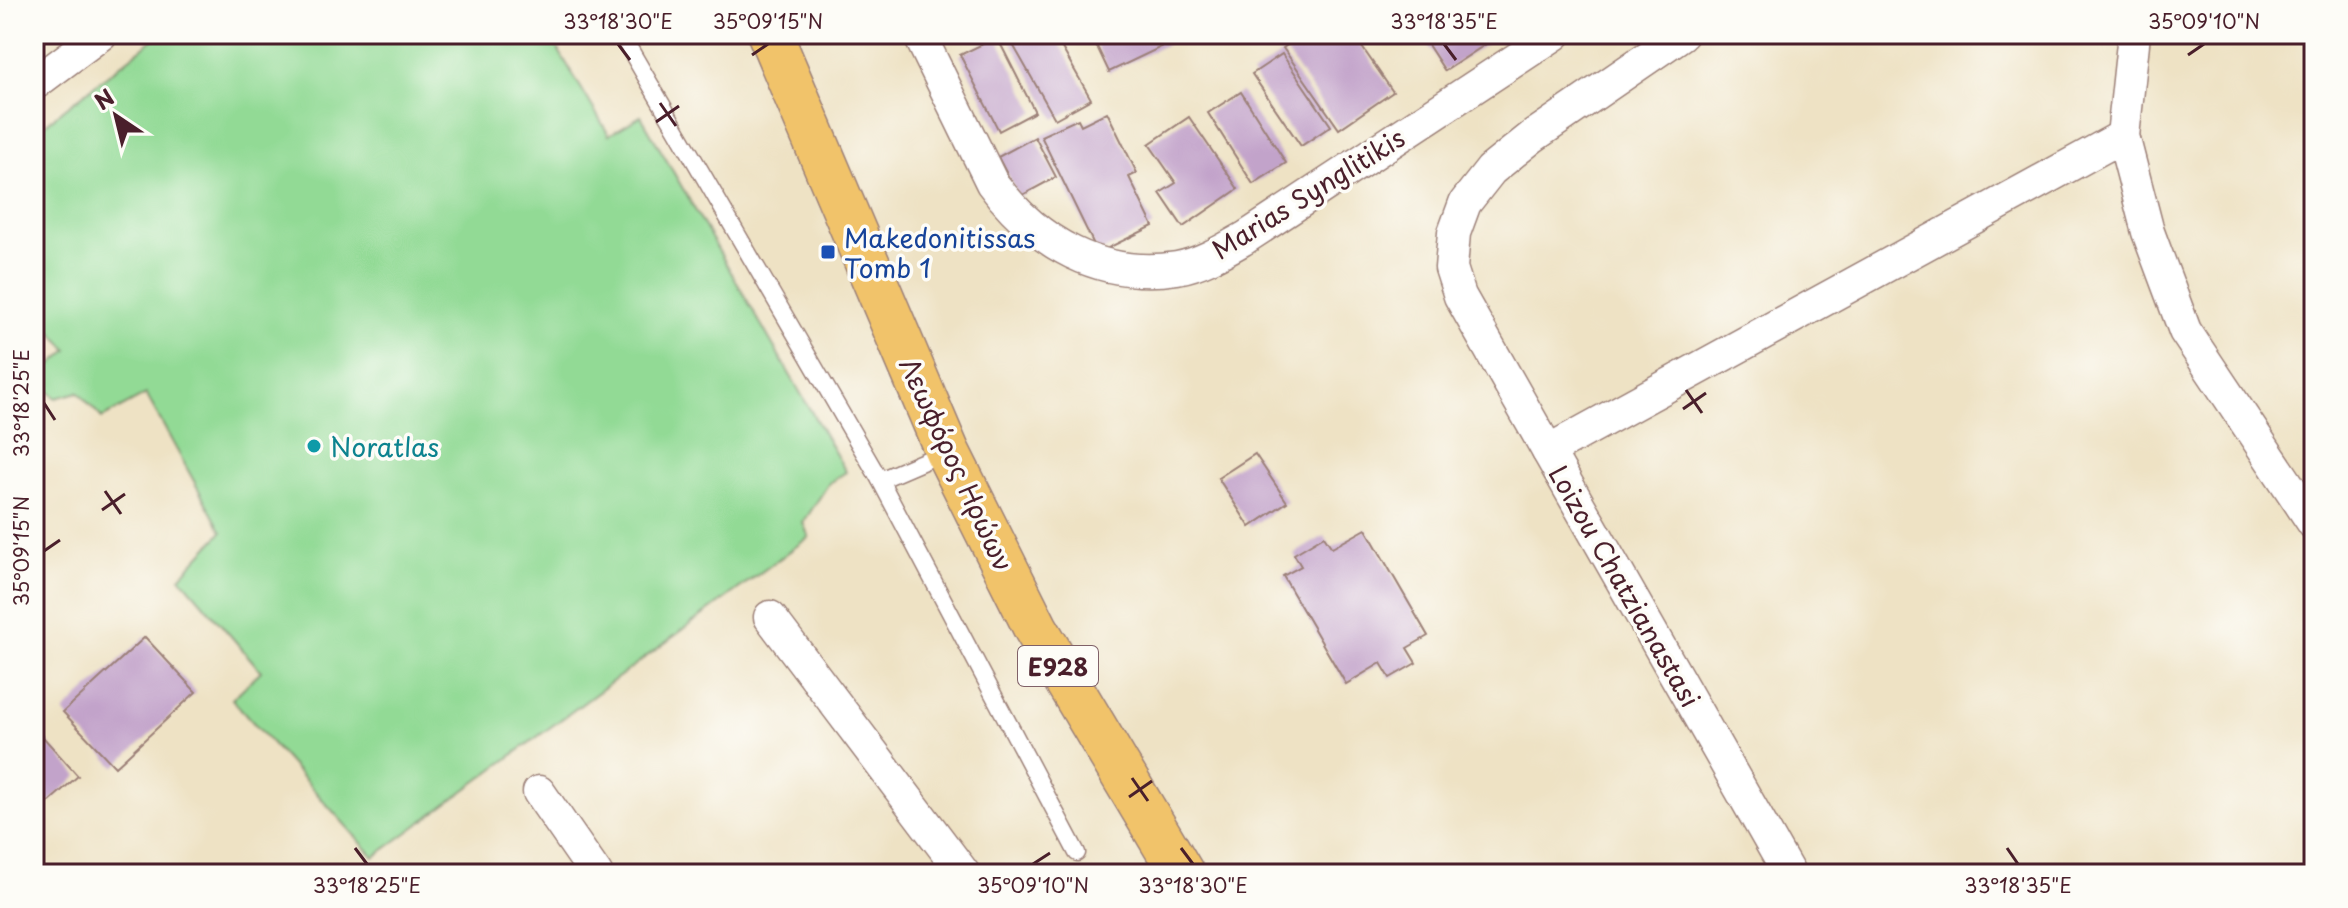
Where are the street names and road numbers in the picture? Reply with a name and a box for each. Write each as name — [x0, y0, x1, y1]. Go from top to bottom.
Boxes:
street label: Marias Synglitikis — [1204, 118, 1412, 268]
street label: Λεωφόρος Ηρώων — [890, 351, 1024, 577]
street label: Loizou Chatzianastasi — [1540, 458, 1710, 714]
road number: E928 — [1018, 646, 1098, 686]

